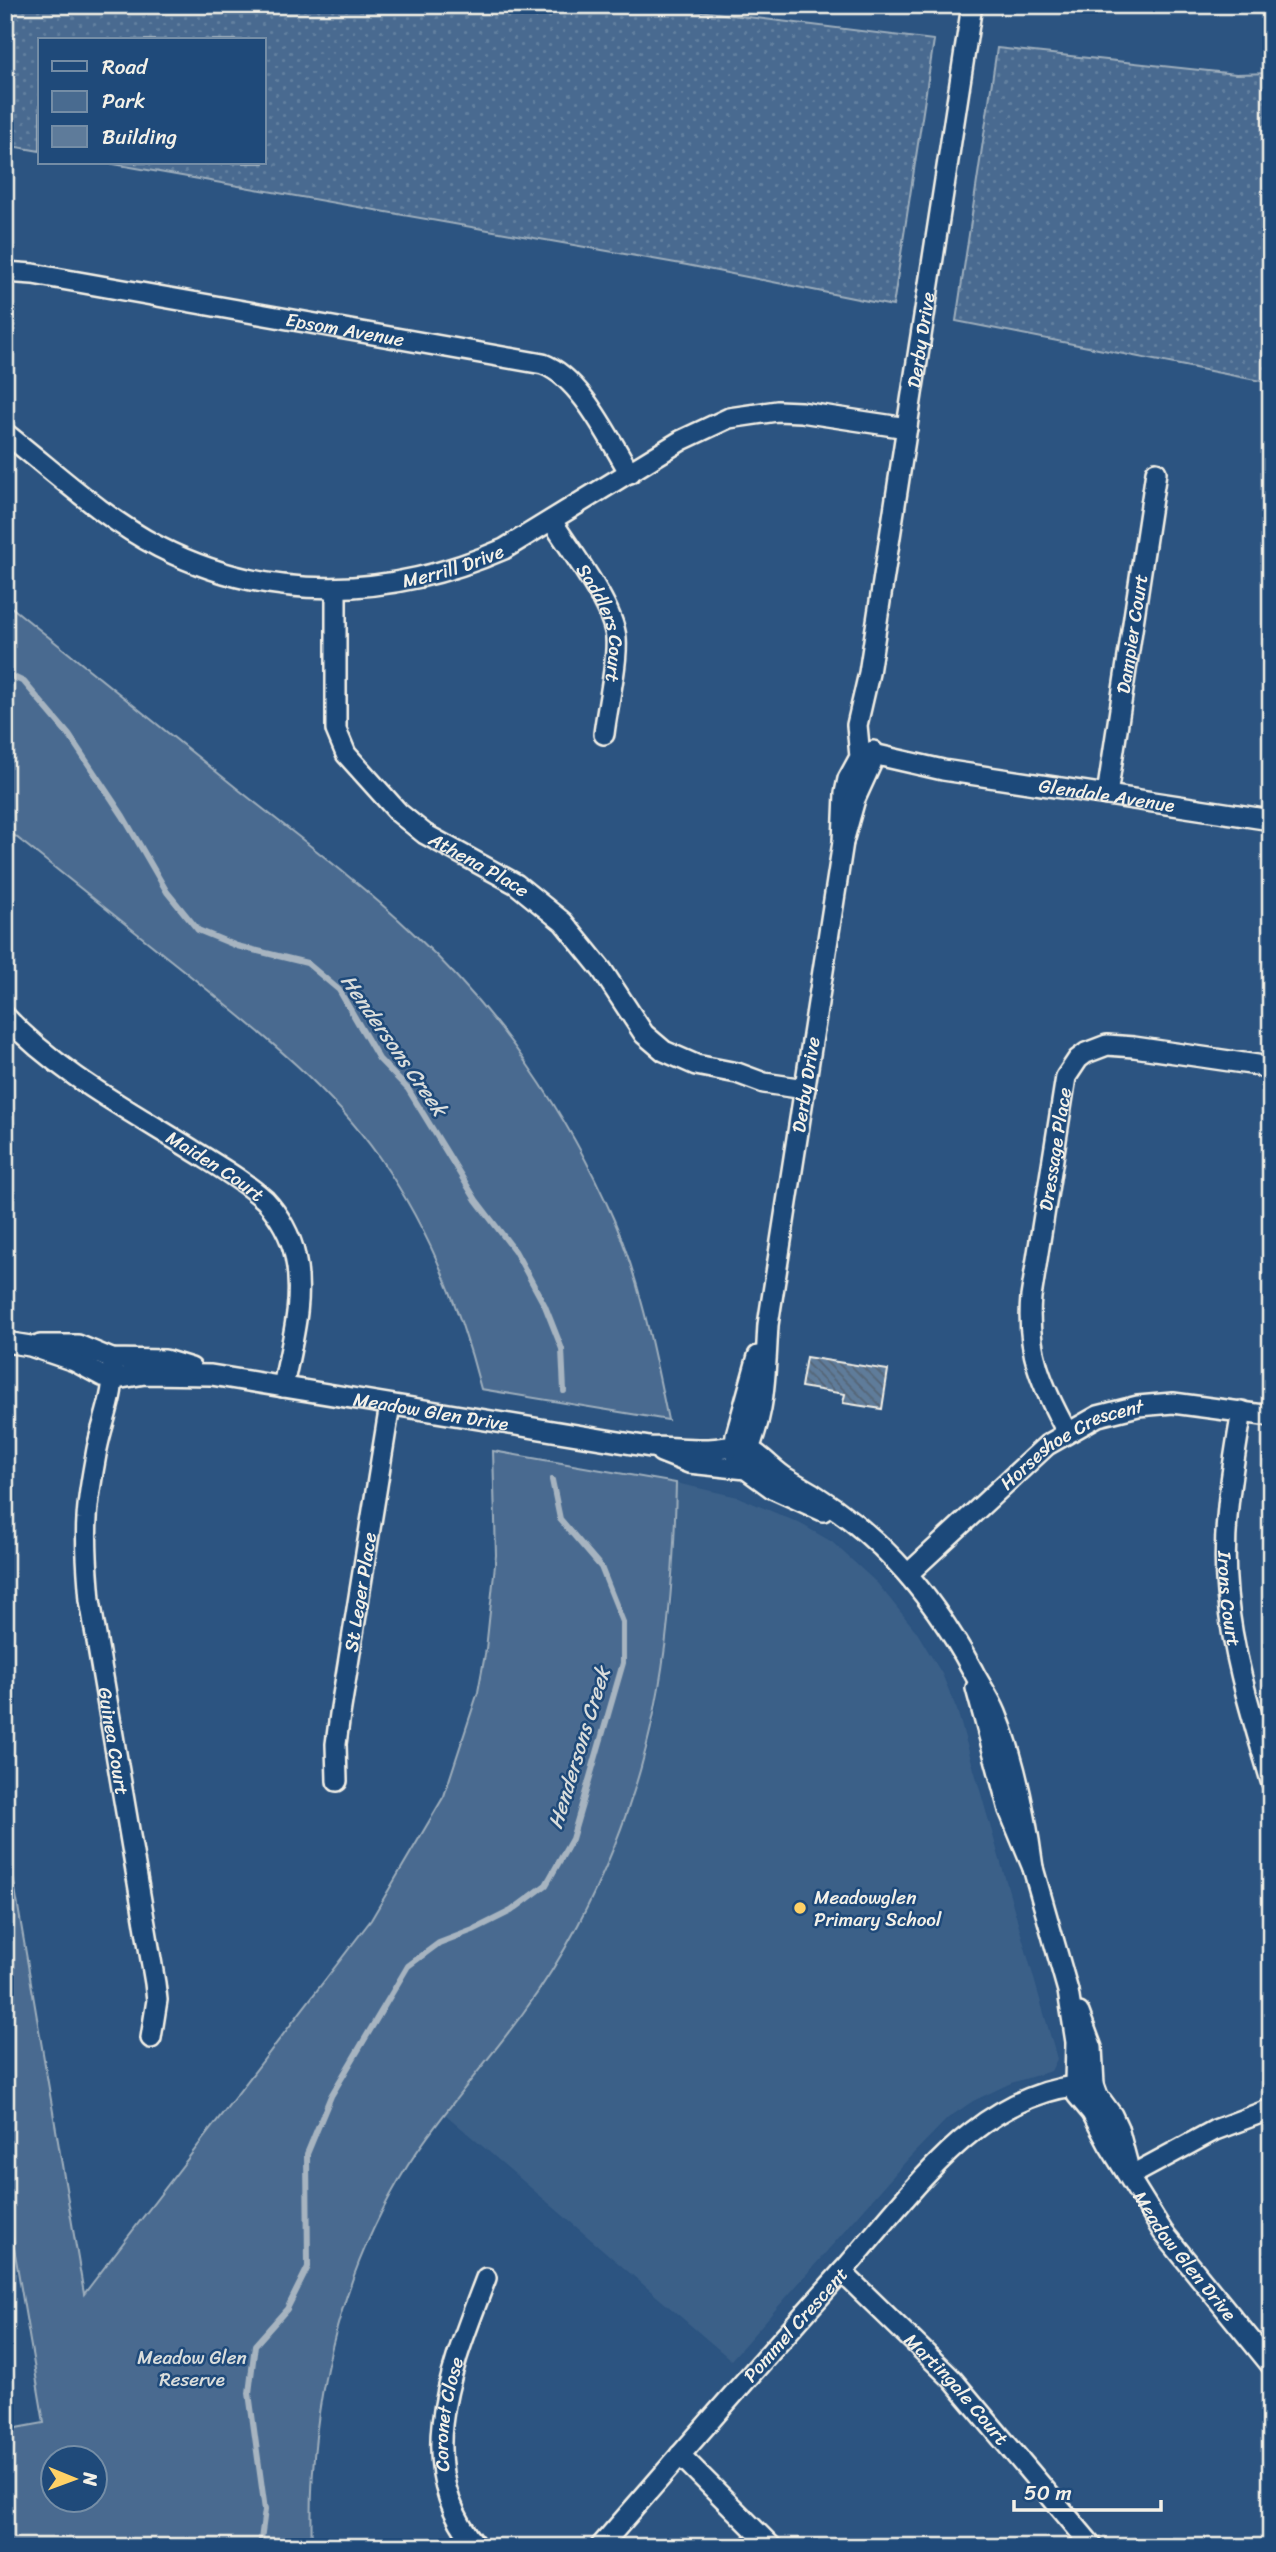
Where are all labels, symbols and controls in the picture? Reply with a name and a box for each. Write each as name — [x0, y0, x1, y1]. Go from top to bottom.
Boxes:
legend — [38, 38, 266, 164]
text: Road — [102, 48, 149, 86]
text: Park — [102, 82, 145, 120]
text: Building — [102, 118, 178, 156]
street label: Derby Drive — [897, 289, 944, 390]
street label: Epsom Avenue — [283, 302, 407, 356]
street label: Merrill Drive — [399, 534, 509, 597]
street label: Saddlers Court — [568, 556, 633, 685]
street label: Dampier Court — [1106, 572, 1157, 696]
street label: Glendale Avenue — [1037, 768, 1177, 822]
street label: Athena Place — [422, 822, 537, 906]
water label: Hendersons Creek — [330, 966, 459, 1127]
street label: Derby Drive — [782, 1034, 829, 1135]
street label: Dressage Place — [1028, 1085, 1081, 1213]
street label: Maiden Court — [160, 1121, 273, 1210]
street label: Meadow Glen Drive — [351, 1382, 511, 1440]
street label: Horseshoe Crescent — [992, 1389, 1146, 1498]
street label: St Leger Place — [334, 1529, 386, 1654]
street label: Irons Court — [1209, 1550, 1251, 1649]
water label: Hendersons Creek — [536, 1660, 622, 1834]
street label: Guinea Court — [89, 1685, 139, 1798]
place label: Meadowglen Primary School — [814, 1881, 942, 1936]
marker: Meadowglen Primary School — [792, 1900, 808, 1916]
street label: Meadow Glen Drive — [1125, 2184, 1246, 2328]
street label: Pommel Crescent — [734, 2259, 856, 2390]
street label: Martingale Court — [896, 2324, 1018, 2453]
park label: Meadow Glen Reserve — [137, 2341, 247, 2396]
street label: Coronet Close — [424, 2352, 473, 2474]
north arrow — [38, 2444, 108, 2514]
scale bar — [1014, 2468, 1160, 2512]
text: N — [74, 2471, 107, 2487]
text: 50 m — [1024, 2474, 1072, 2512]

